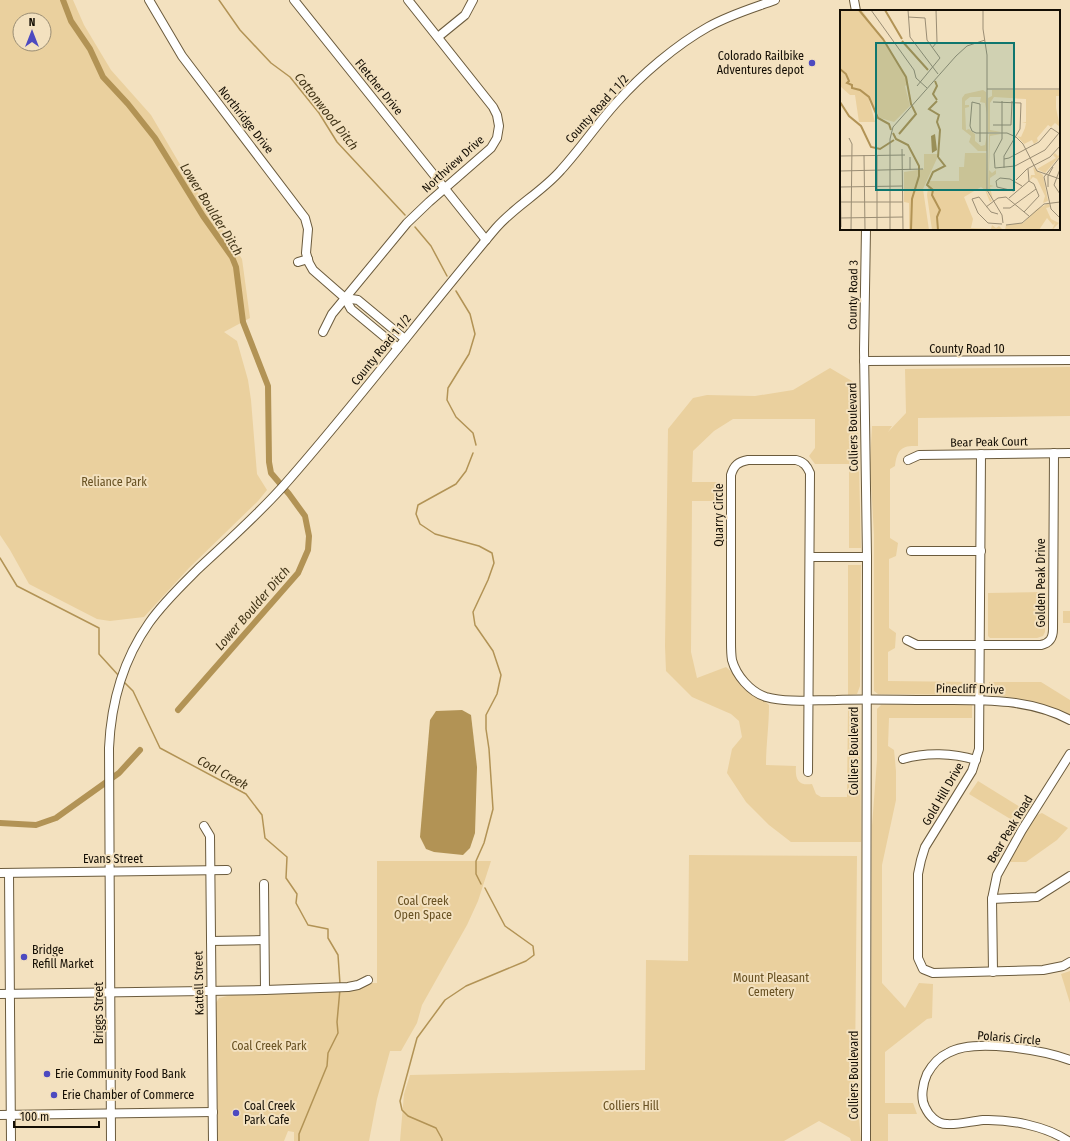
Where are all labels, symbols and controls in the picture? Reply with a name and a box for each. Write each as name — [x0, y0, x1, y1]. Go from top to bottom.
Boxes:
inset map — [840, 10, 1060, 230]
north arrow — [12, 12, 52, 52]
text: N — [29, 16, 35, 29]
place label: Colorado Railbike Adventures depot — [717, 49, 804, 77]
street label: Fletcher Drive — [352, 56, 406, 118]
marker: Colorado Railbike Adventures depot — [807, 58, 817, 68]
water label: Cottonwood Ditch — [292, 70, 361, 153]
street label: County Road 1 1/2 — [563, 72, 631, 146]
street label: Northridge Drive — [215, 84, 277, 156]
street label: Northview Drive — [419, 133, 487, 195]
water label: Lower Boulder Ditch — [177, 160, 246, 258]
street label: County Road 3 — [845, 260, 861, 330]
street label: County Road 1 1/2 — [348, 312, 414, 388]
street label: County Road 10 — [929, 342, 1005, 356]
street label: Colliers Boulevard — [845, 382, 861, 472]
street label: Bear Peak Court — [950, 434, 1028, 450]
park label: Reliance Park — [81, 475, 147, 489]
street label: Quarry Circle — [712, 483, 726, 547]
street label: Golden Peak Drive — [1034, 538, 1048, 628]
water label: Lower Boulder Ditch — [212, 563, 293, 653]
street label: Pinecliff Drive — [936, 681, 1004, 697]
street label: Colliers Boulevard — [847, 707, 861, 795]
water label: Coal Creek — [195, 752, 251, 793]
street label: Gold Hill Drive — [919, 760, 967, 828]
street label: Bear Peak Road — [984, 793, 1036, 865]
street label: Evans Street — [83, 852, 143, 866]
park label: Coal Creek Open Space — [394, 894, 452, 922]
place label: Bridge Refill Market — [32, 943, 94, 971]
street label: Kattell Street — [191, 951, 207, 1015]
marker: Bridge Refill Market — [19, 952, 29, 962]
park label: Mount Pleasant Cemetery — [733, 971, 809, 999]
street label: Briggs Street — [92, 982, 106, 1044]
street label: Polaris Circle — [977, 1028, 1041, 1048]
street label: Colliers Boulevard — [847, 1031, 861, 1119]
park label: Coal Creek Park — [231, 1039, 307, 1053]
place label: Erie Community Food Bank — [55, 1067, 186, 1081]
marker: Erie Community Food Bank — [42, 1069, 52, 1079]
place label: Erie Chamber of Commerce — [62, 1088, 194, 1102]
marker: Erie Chamber of Commerce — [49, 1090, 59, 1100]
place label: Coal Creek Park Cafe — [244, 1099, 295, 1127]
park label: Colliers Hill — [603, 1099, 659, 1113]
scale bar — [14, 1103, 99, 1129]
marker: Coal Creek Park Cafe — [231, 1108, 241, 1118]
text: 100 m — [20, 1110, 49, 1124]

